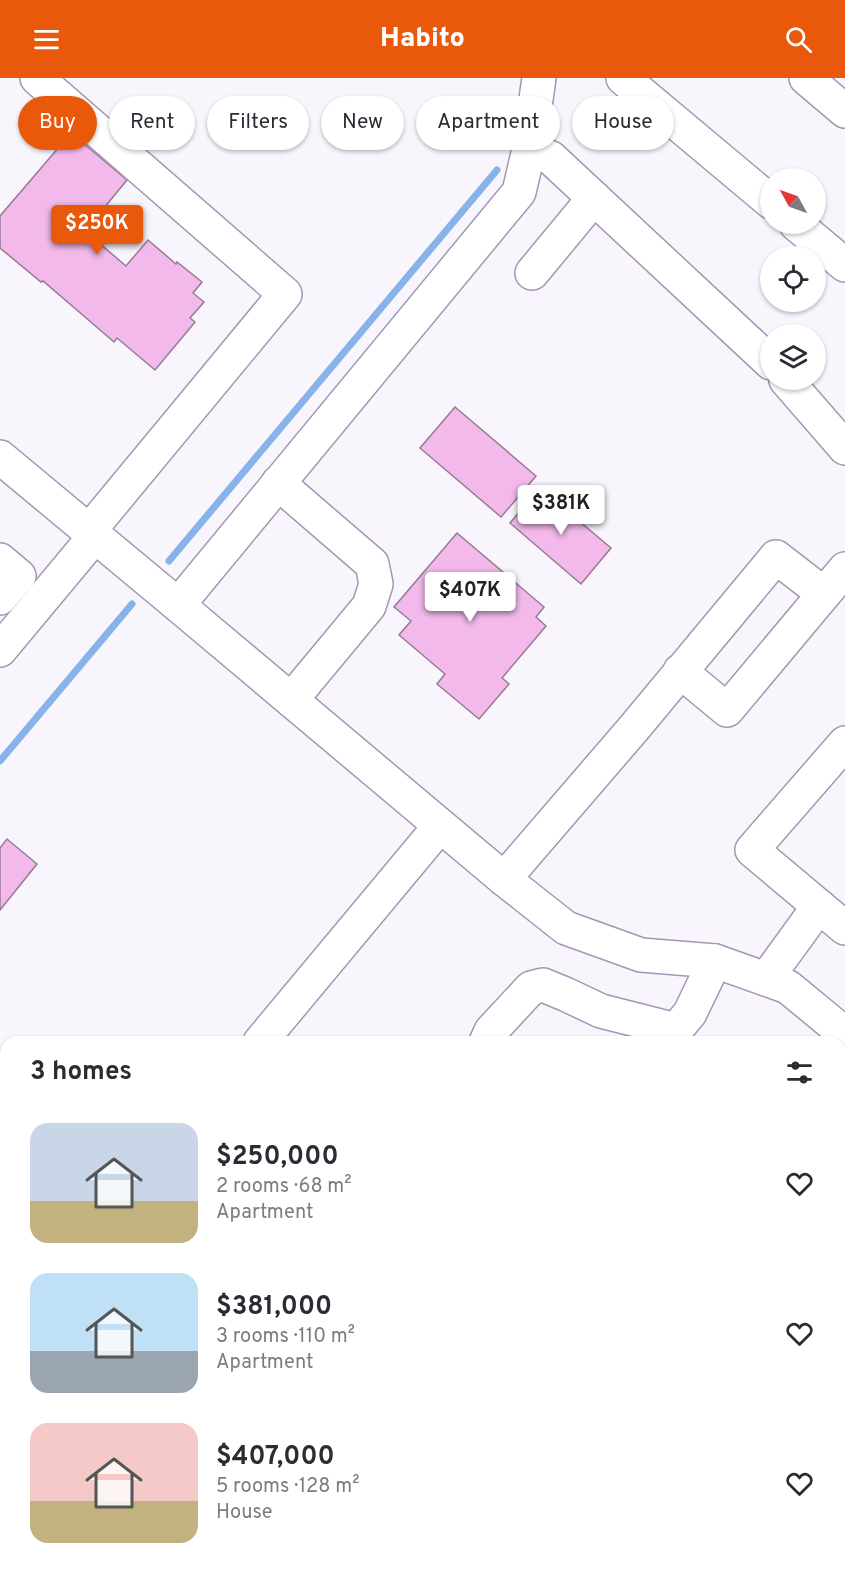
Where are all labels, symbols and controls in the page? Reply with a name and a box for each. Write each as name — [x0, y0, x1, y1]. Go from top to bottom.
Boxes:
text: Habito — [380, 22, 465, 56]
icon: menu — [30, 23, 63, 56]
icon: search — [782, 23, 815, 56]
chip: Buy — [18, 96, 97, 150]
chip: Rent — [109, 96, 195, 150]
chip: Filters — [207, 96, 309, 150]
chip: New — [321, 96, 404, 150]
chip: Apartment — [416, 96, 560, 150]
chip: House — [572, 96, 674, 150]
north arrow — [760, 168, 826, 234]
map controls — [760, 168, 826, 390]
pin: $250K — [55, 205, 139, 256]
text: $250K — [65, 211, 129, 237]
button: locate — [760, 246, 826, 312]
button: layers — [760, 324, 826, 390]
pin: $381K — [519, 485, 603, 536]
text: $381K — [532, 491, 590, 517]
pin: $407K — [428, 572, 512, 623]
text: $407K — [439, 578, 501, 604]
text: 3 homes — [30, 1056, 132, 1089]
icon: filters — [783, 1056, 816, 1089]
text: $250,000 — [216, 1141, 338, 1174]
icon: home — [78, 1147, 150, 1219]
icon: heart — [783, 1167, 816, 1200]
text: 2 rooms · 68 m² — [216, 1174, 352, 1200]
text: Apartment — [216, 1200, 314, 1226]
text: $381,000 — [216, 1291, 332, 1324]
icon: home — [78, 1297, 150, 1369]
icon: heart — [783, 1317, 816, 1350]
text: 3 rooms · 110 m² — [216, 1324, 355, 1350]
text: Apartment — [216, 1350, 314, 1376]
text: $407,000 — [216, 1441, 335, 1474]
icon: home — [78, 1447, 150, 1519]
icon: heart — [783, 1467, 816, 1500]
text: 5 rooms · 128 m² — [216, 1474, 359, 1500]
text: House — [216, 1500, 272, 1526]

